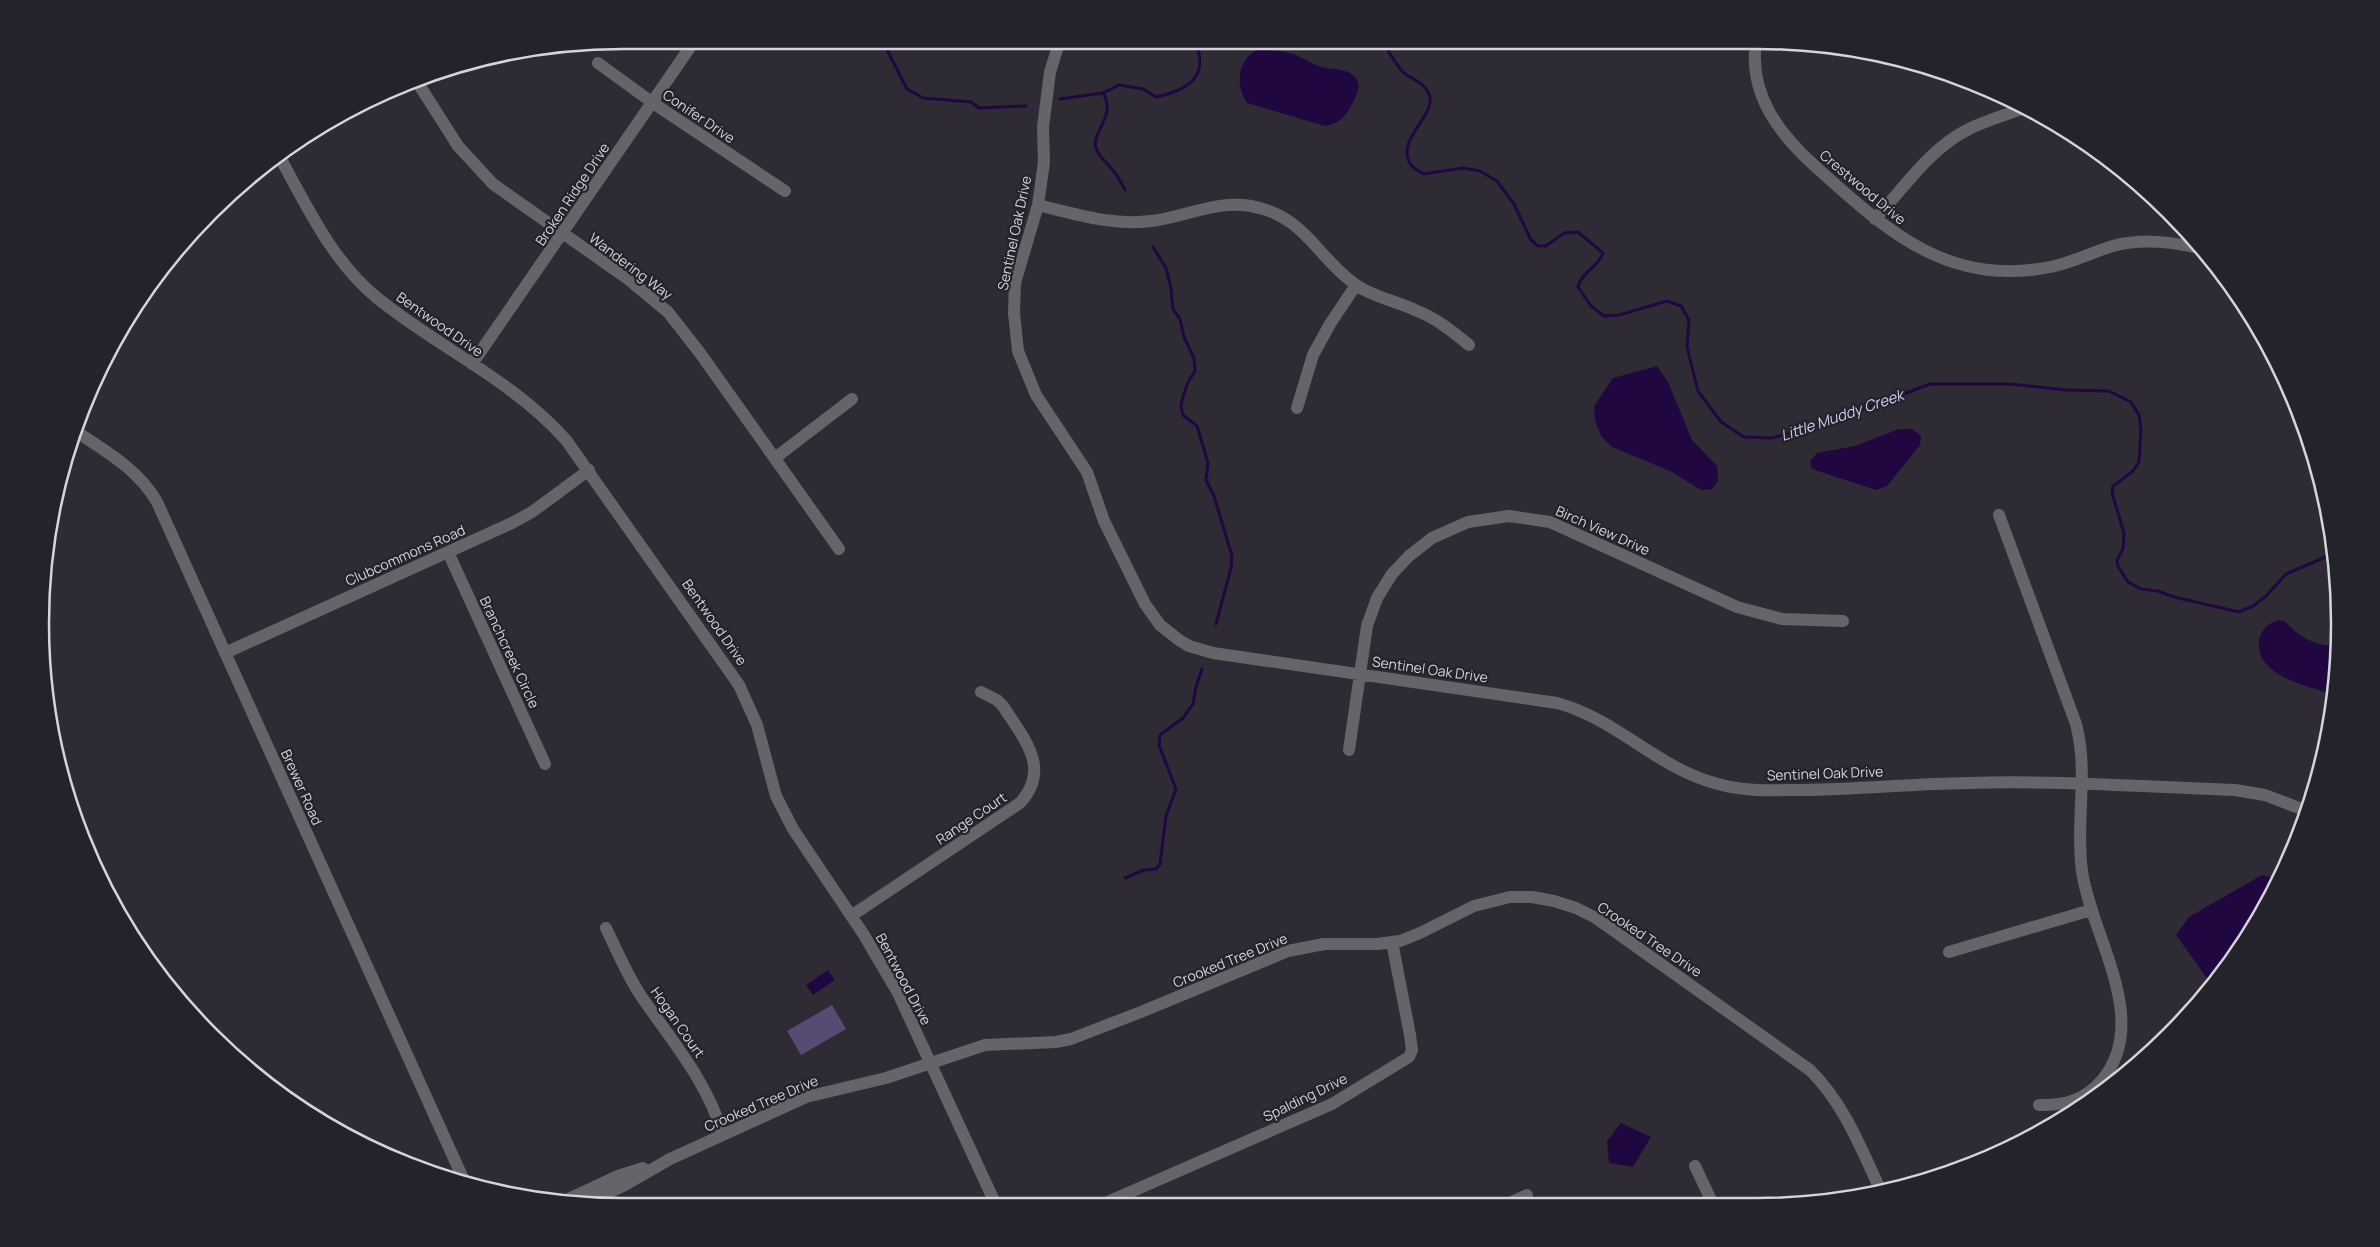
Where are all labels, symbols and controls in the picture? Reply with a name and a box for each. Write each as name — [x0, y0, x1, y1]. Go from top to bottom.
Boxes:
street label: Conifer Drive — [659, 85, 739, 147]
street label: Broken Ridge Drive — [531, 139, 613, 249]
street label: Crestwood Drive — [1816, 145, 1910, 229]
street label: Sentinel Oak Drive — [993, 174, 1035, 292]
street label: Wandering Way — [585, 228, 677, 304]
street label: Bentwood Drive — [393, 287, 487, 361]
water label: Little Muddy Creek — [1778, 383, 1909, 446]
street label: Birch View Drive — [1553, 501, 1653, 559]
street label: Clubcommons Road — [342, 520, 468, 590]
street label: Bentwood Drive — [678, 575, 752, 669]
street label: Branchcreek Circle — [476, 593, 544, 711]
street label: Sentinel Oak Drive — [1371, 651, 1489, 687]
street label: Brewer Road — [277, 746, 327, 828]
street label: Sentinel Oak Drive — [1766, 761, 1884, 785]
street label: Range Court — [932, 787, 1010, 849]
street label: Crooked Tree Drive — [1594, 897, 1706, 981]
street label: Crooked Tree Drive — [1170, 928, 1290, 992]
street label: Bentwood Drive — [872, 930, 936, 1028]
street label: Hogan Court — [647, 983, 710, 1061]
street label: Spalding Drive — [1260, 1068, 1350, 1126]
street label: Crooked Tree Drive — [701, 1070, 821, 1136]

